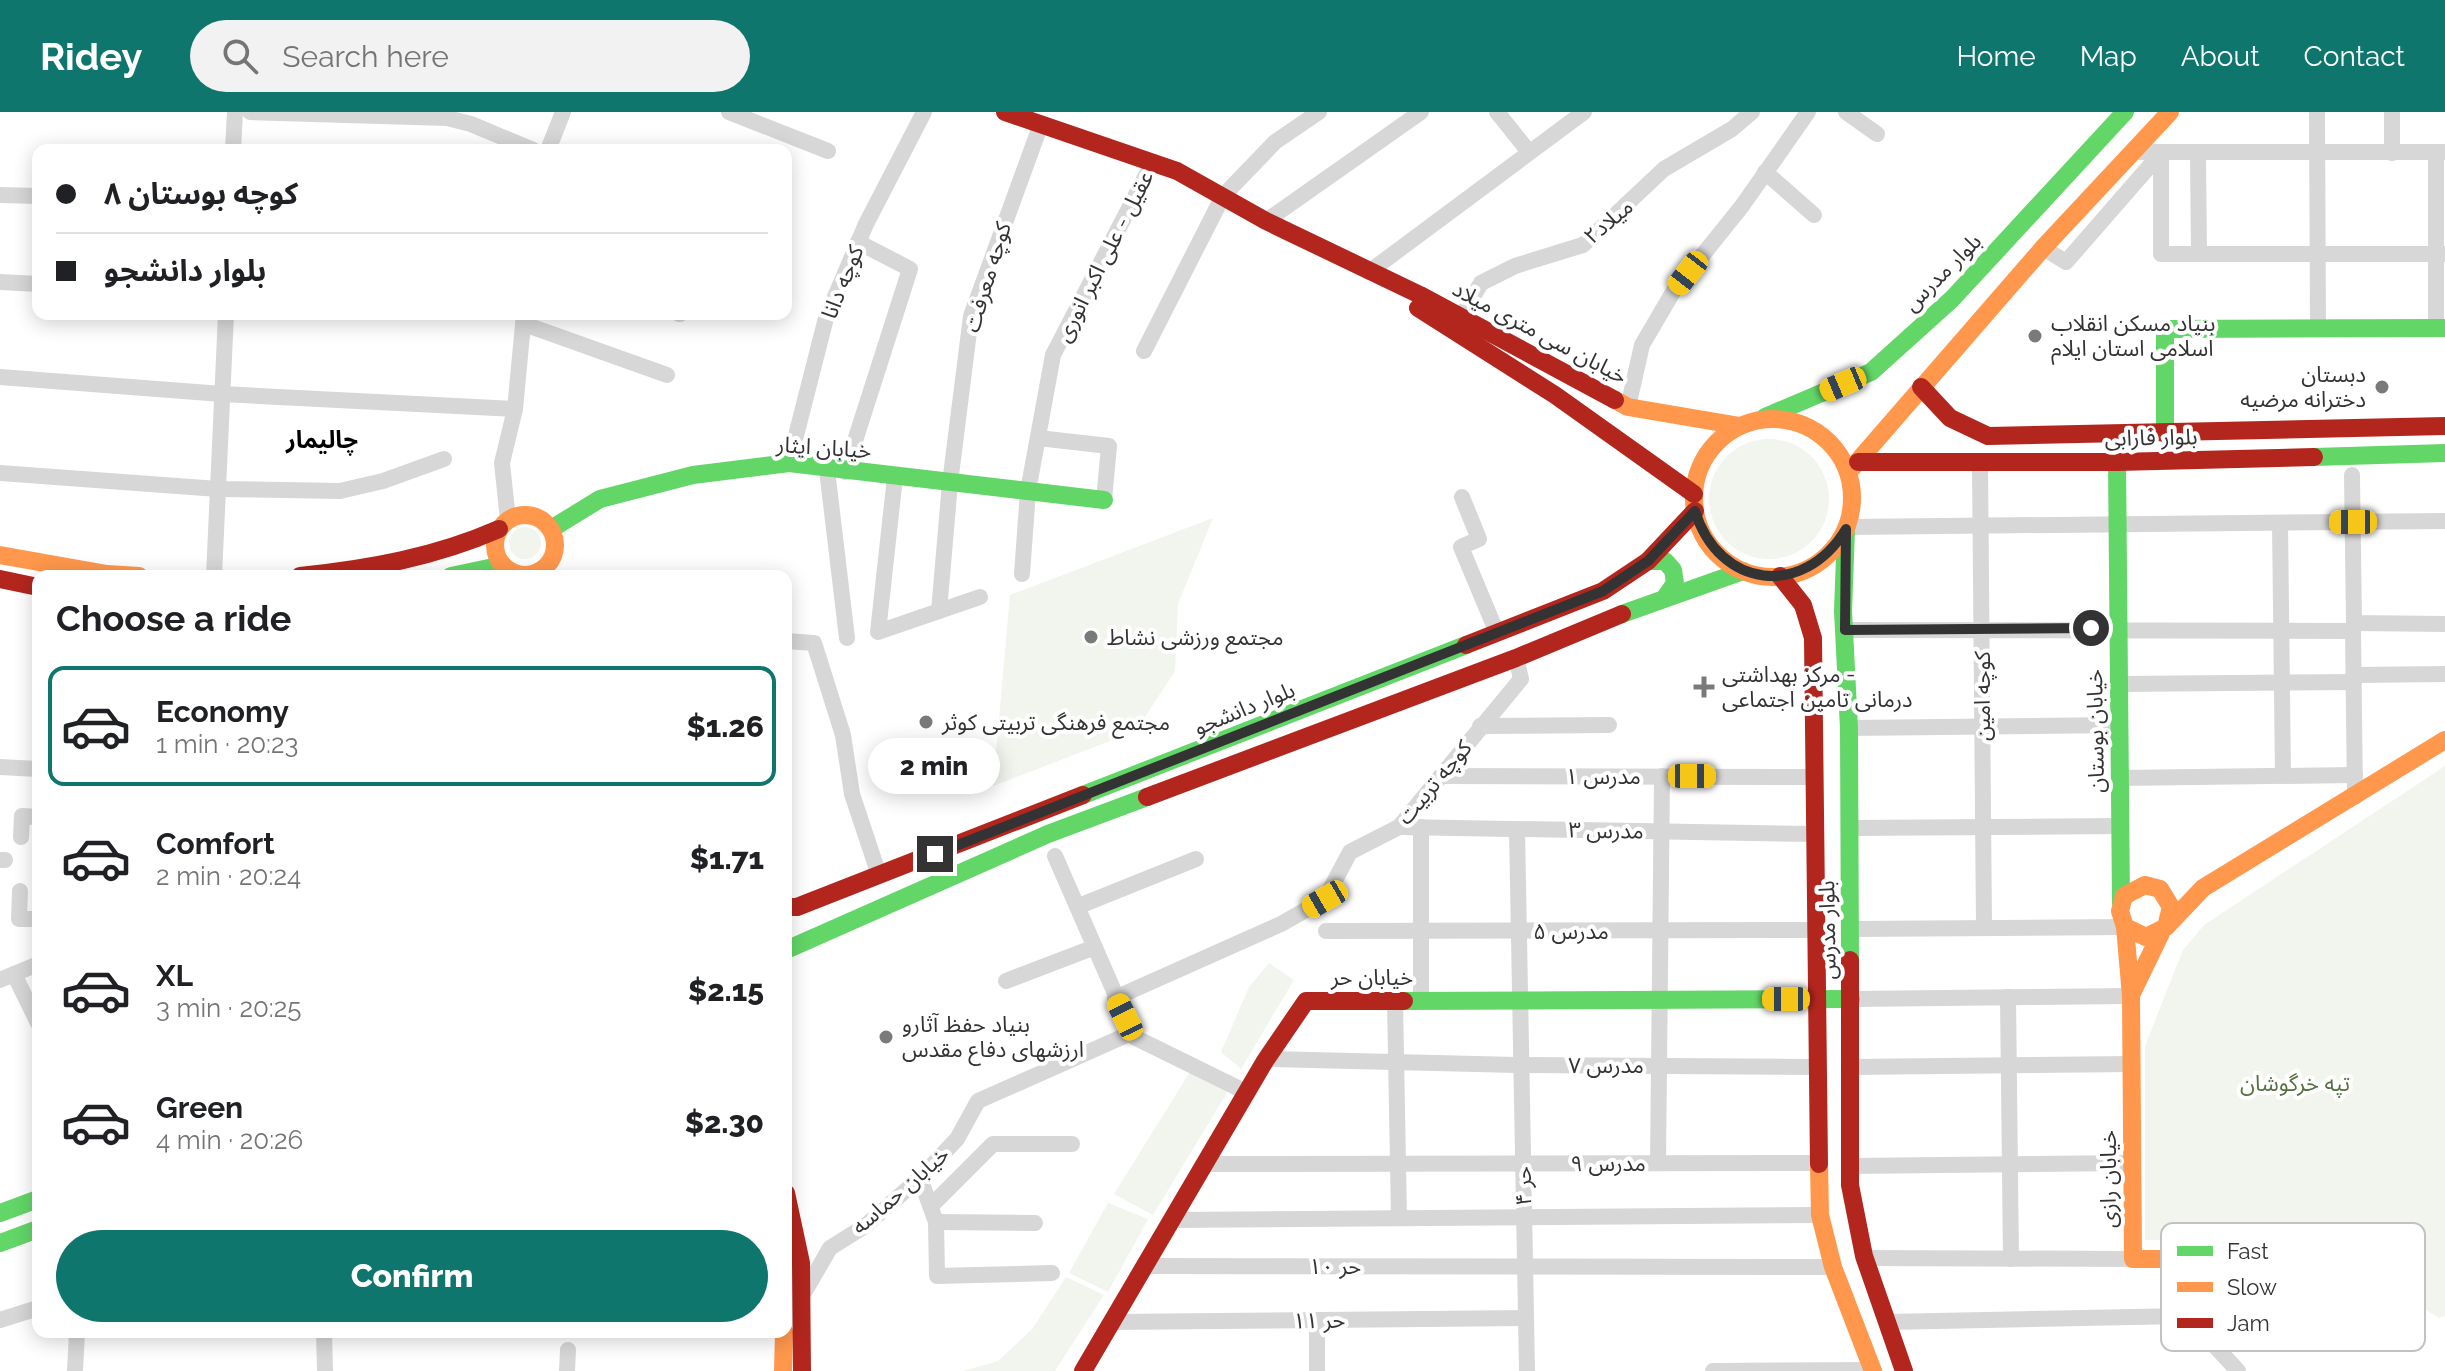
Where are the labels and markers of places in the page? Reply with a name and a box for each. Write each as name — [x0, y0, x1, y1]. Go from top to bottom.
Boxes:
place label: بنیاد مسکن انقلاب اسلامی استان ایلام — [2051, 310, 2215, 365]
marker: بنیاد مسکن انقلاب اسلامی استان ایلام — [2026, 327, 2044, 345]
place label: دبستان دخترانه مرضیه — [2240, 361, 2366, 412]
marker: دبستان دخترانه مرضیه — [2373, 378, 2391, 396]
place label: مجتمع ورزشی نشاط — [1107, 624, 1284, 654]
marker: مجتمع ورزشی نشاط — [1082, 628, 1100, 646]
place label: مرکز بهداشتی - درمانی تامین اجتماعی — [1722, 661, 1913, 713]
marker: مرکز بهداشتی - درمانی تامین اجتماعی — [1693, 676, 1715, 698]
place label: مجتمع فرهنگی تربیتی کوثر — [941, 709, 1170, 739]
marker: مجتمع فرهنگی تربیتی کوثر — [917, 713, 935, 731]
place label: بنیاد حفظ آثارو ارزشهای دفاع مقدس — [902, 1011, 1084, 1066]
marker: بنیاد حفظ آثارو ارزشهای دفاع مقدس — [877, 1028, 895, 1046]

